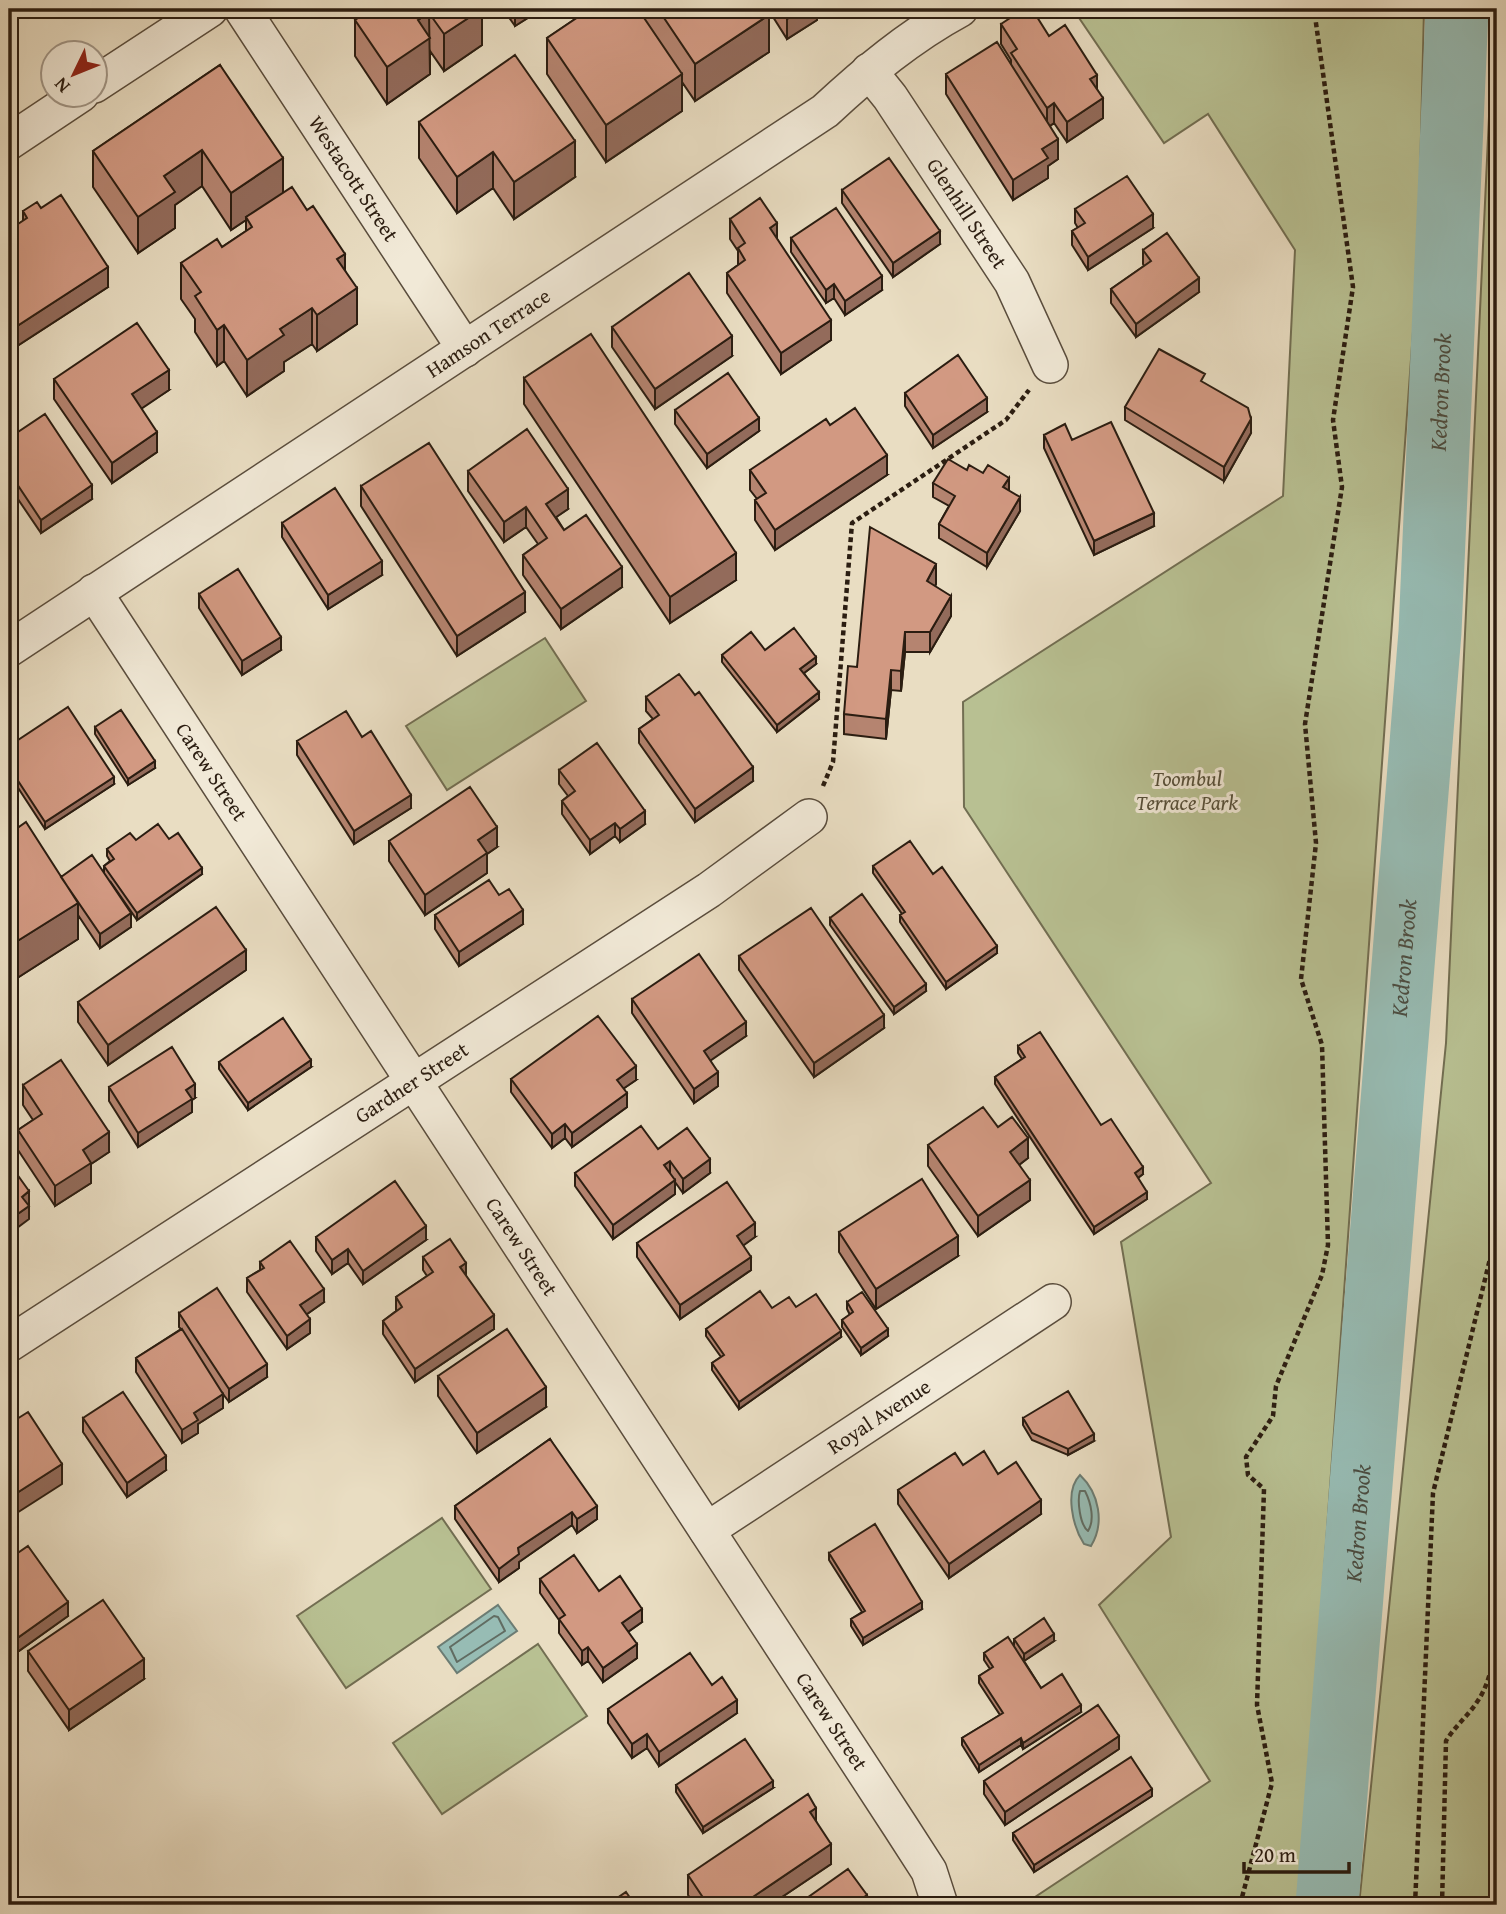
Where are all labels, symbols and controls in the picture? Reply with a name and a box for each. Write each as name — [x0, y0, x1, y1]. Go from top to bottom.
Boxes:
north arrow — [38, 38, 108, 108]
text: N — [47, 71, 76, 100]
street label: Westacott Street — [301, 109, 407, 248]
street label: Glenhill Street — [919, 152, 1016, 275]
street label: Hamson Terrace — [419, 280, 557, 385]
water label: Kedron Brook — [1421, 332, 1459, 453]
street label: Carew Street — [168, 716, 256, 828]
park label: Toombul Terrace Park — [1136, 763, 1238, 818]
water label: Kedron Brook — [1382, 897, 1424, 1019]
street label: Gardner Street — [348, 1034, 475, 1131]
street label: Carew Street — [478, 1191, 566, 1302]
street label: Royal Avenue — [821, 1371, 937, 1462]
water label: Kedron Brook — [1336, 1463, 1379, 1584]
street label: Carew Street — [788, 1666, 876, 1777]
scale bar — [1244, 1830, 1348, 1874]
text: 20 m — [1254, 1839, 1296, 1870]

